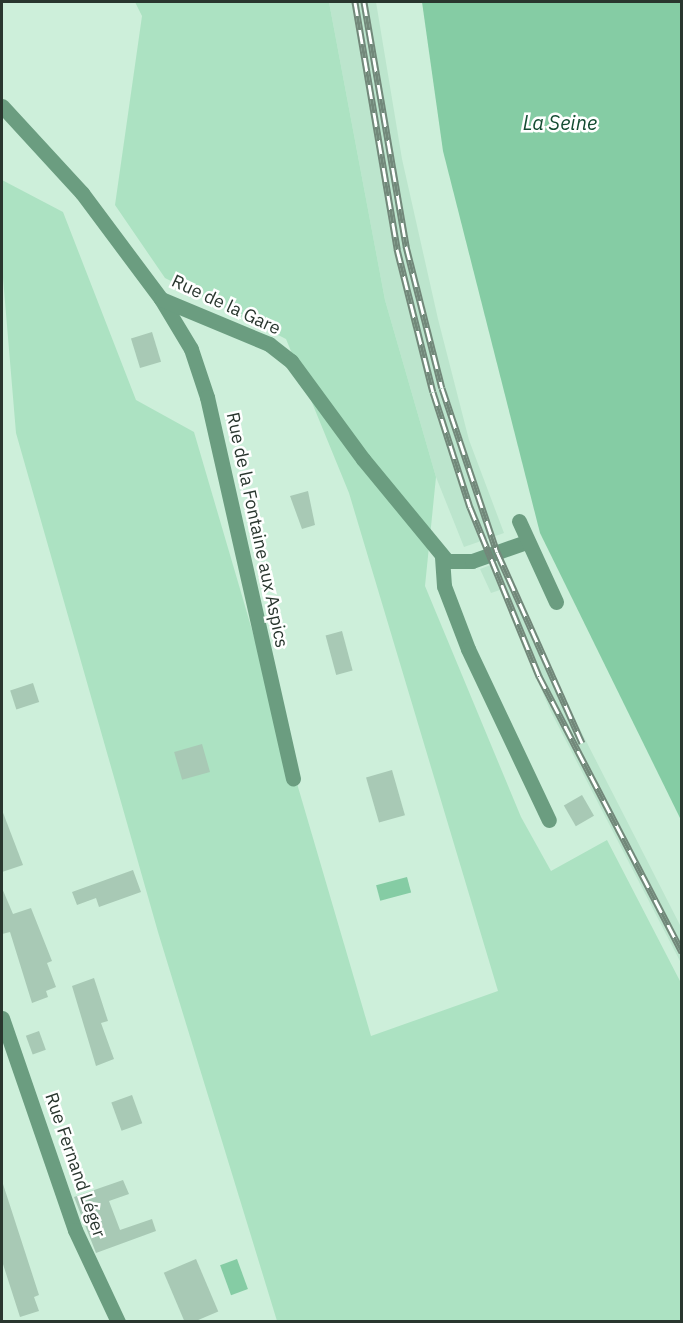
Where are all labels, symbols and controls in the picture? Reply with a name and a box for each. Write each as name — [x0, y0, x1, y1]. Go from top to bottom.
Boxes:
water label: La Seine — [523, 110, 597, 134]
street label: Rue de la Gare — [168, 270, 284, 340]
street label: Rue de la Fontaine aux Aspics — [221, 410, 293, 650]
street label: Rue Fernand Léger — [40, 1090, 110, 1240]

